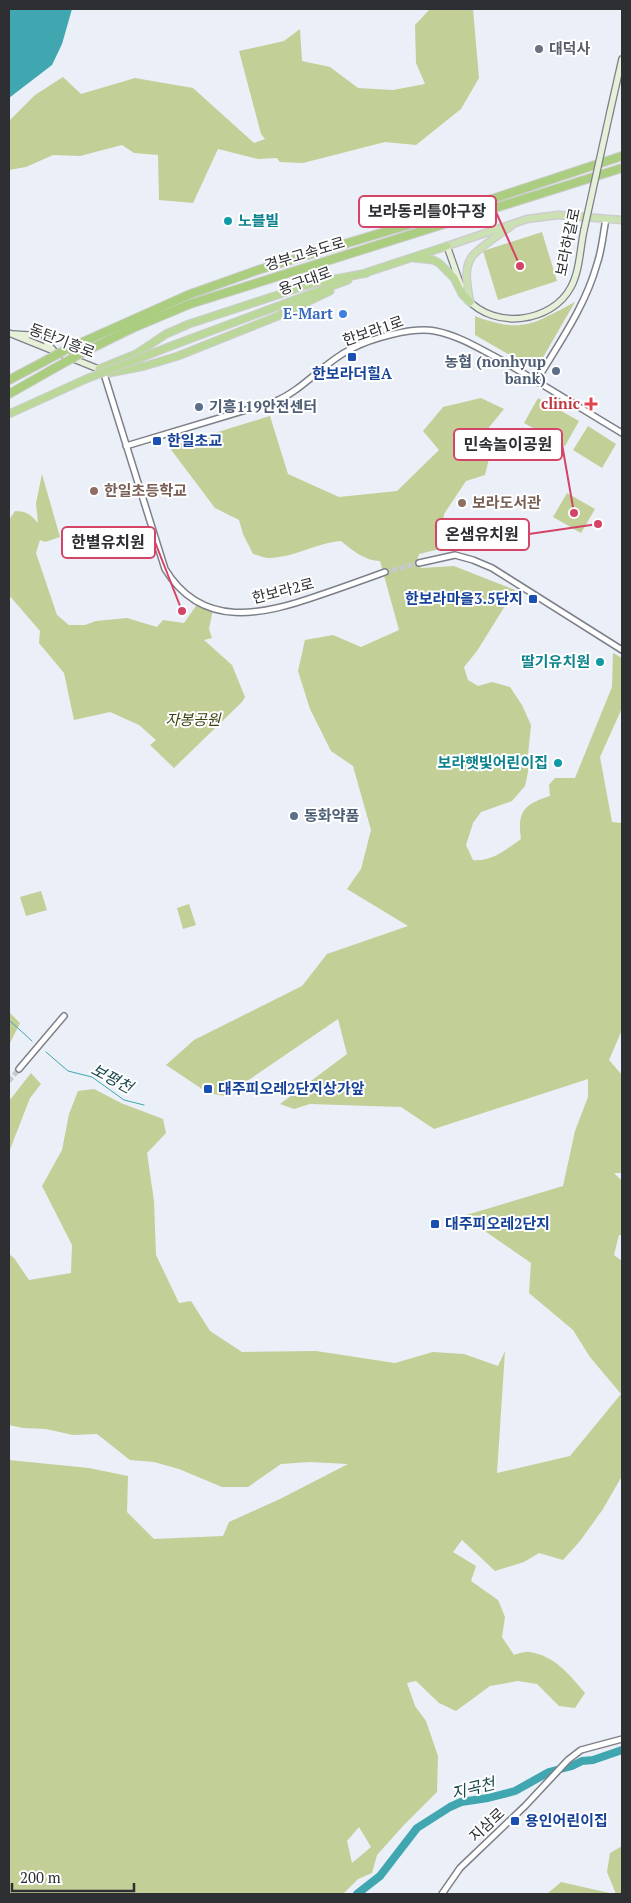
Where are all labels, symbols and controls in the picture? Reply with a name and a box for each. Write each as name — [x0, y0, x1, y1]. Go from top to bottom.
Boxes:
place label: 대덕사 — [549, 38, 591, 58]
marker: 대덕사 — [533, 43, 545, 55]
callout: 보라동리틀야구장 — [359, 196, 496, 227]
text: 보라동리틀야구장 — [368, 200, 486, 222]
street label: 보라하갈로 — [550, 206, 584, 278]
place label: 노블빌 — [238, 210, 279, 230]
marker: 노블빌 — [222, 215, 234, 227]
street label: 경부고속도로 — [262, 231, 347, 275]
street label: 용구대로 — [275, 261, 334, 299]
place label: E-Mart — [283, 303, 333, 323]
marker: E-Mart — [337, 308, 349, 320]
street label: 한보라1로 — [340, 310, 406, 350]
street label: 동탄기흥로 — [27, 318, 98, 362]
marker: 한보라더힐A — [346, 351, 358, 363]
place label: 농협 (nonhyup bank) — [445, 351, 546, 388]
place label: 한보라더힐A — [312, 363, 392, 383]
marker: 농협 (nonhyup bank) — [550, 365, 562, 377]
place label: clinic — [541, 393, 580, 413]
place label: 기흥119안전센터 — [209, 396, 317, 416]
marker: clinic — [584, 397, 598, 411]
marker: 기흥119안전센터 — [193, 401, 205, 413]
callout: 민속놀이공원 — [454, 429, 562, 460]
place label: 한일초교 — [167, 430, 222, 450]
text: 민속놀이공원 — [464, 433, 552, 455]
marker: 한일초교 — [151, 435, 163, 447]
place label: 한일초등학교 — [104, 480, 187, 500]
marker: 한일초등학교 — [88, 485, 100, 497]
place label: 보라도서관 — [472, 492, 541, 512]
marker: 보라도서관 — [456, 497, 468, 509]
callout: 온샘유치원 — [436, 519, 529, 550]
text: 온샘유치원 — [445, 523, 519, 545]
callout: 한별유치원 — [62, 527, 155, 558]
text: 한별유치원 — [71, 531, 145, 553]
street label: 한보라2로 — [250, 573, 316, 607]
place label: 한보라마을3.5단지 — [405, 588, 523, 608]
marker: 한보라마을3.5단지 — [527, 593, 539, 605]
place label: 딸기유치원 — [521, 651, 590, 671]
marker: 딸기유치원 — [594, 656, 606, 668]
park label: 자봉공원 — [165, 709, 222, 729]
place label: 보라햇빛어린이집 — [438, 752, 548, 772]
marker: 보라햇빛어린이집 — [552, 757, 564, 769]
place label: 동화약품 — [304, 805, 359, 825]
marker: 동화약품 — [288, 810, 300, 822]
water label: 보평천 — [87, 1058, 139, 1099]
place label: 대주피오레2단지상가앞 — [218, 1078, 365, 1098]
marker: 대주피오레2단지상가앞 — [202, 1083, 214, 1095]
place label: 대주피오레2단지 — [445, 1213, 550, 1233]
marker: 대주피오레2단지 — [429, 1218, 441, 1230]
water label: 지곡천 — [449, 1771, 499, 1804]
street label: 지삼로 — [464, 1803, 508, 1846]
place label: 용인어린이집 — [525, 1810, 608, 1830]
marker: 용인어린이집 — [509, 1815, 521, 1827]
scale bar — [12, 1860, 135, 1892]
text: 200 m — [20, 1867, 61, 1887]

